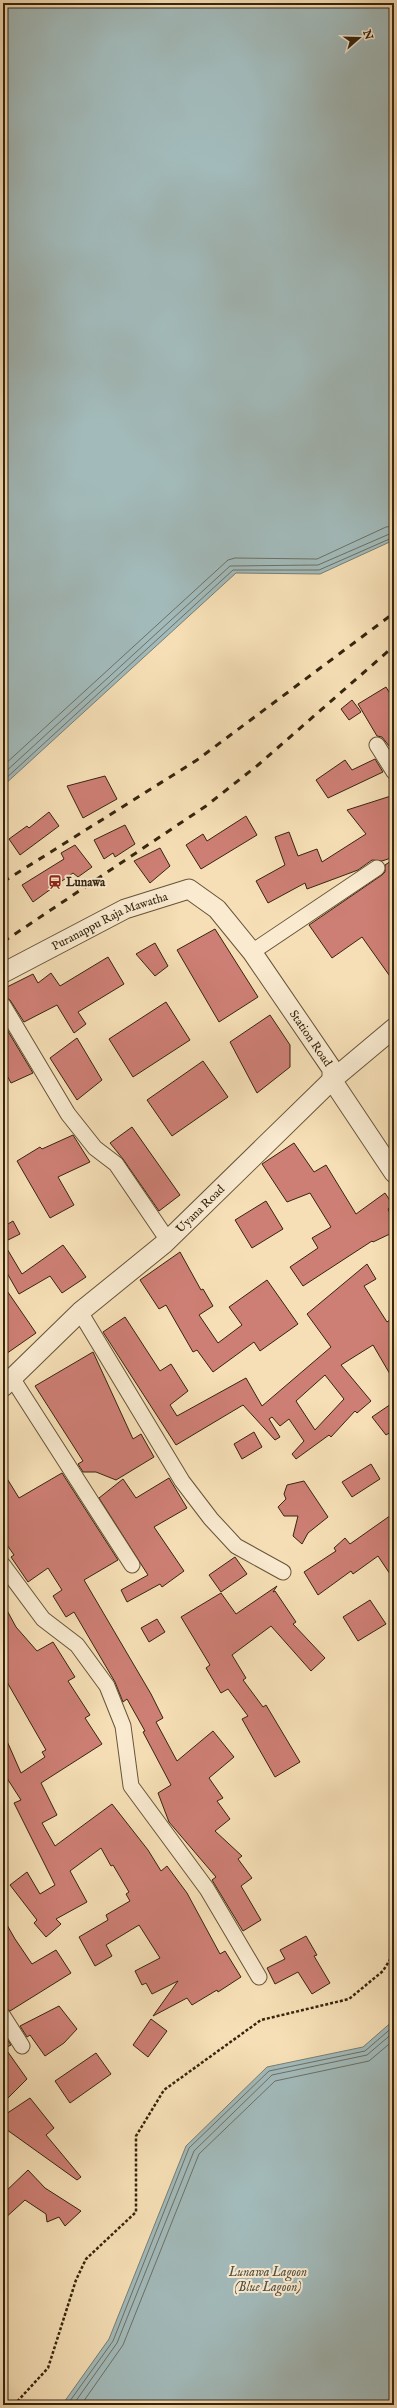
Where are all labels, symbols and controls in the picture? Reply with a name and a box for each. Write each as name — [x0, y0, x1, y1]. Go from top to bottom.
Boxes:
north arrow — [339, 18, 379, 58]
text: N — [359, 27, 376, 42]
station icon: Lunawa — [47, 874, 63, 890]
place label: Lunawa — [65, 875, 106, 890]
street label: Puranappu Raja Mawatha — [49, 888, 170, 954]
street label: Station Road — [286, 1007, 336, 1070]
street label: Uyana Road — [173, 1181, 228, 1236]
water label: Lunawa Lagoon (Blue Lagoon) — [228, 2264, 307, 2297]

